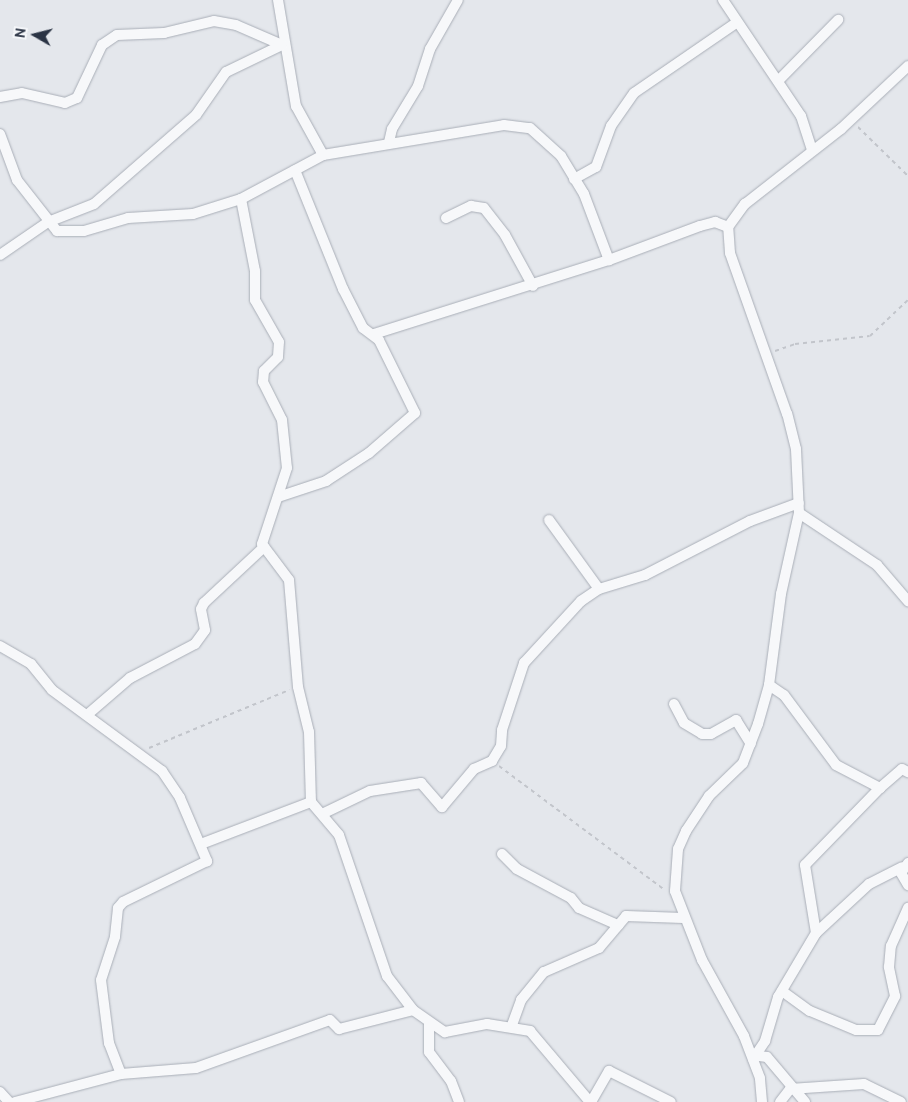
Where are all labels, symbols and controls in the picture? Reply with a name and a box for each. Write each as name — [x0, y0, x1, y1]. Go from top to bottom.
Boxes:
north arrow — [10, 10, 60, 60]
text: N — [11, 27, 30, 39]

